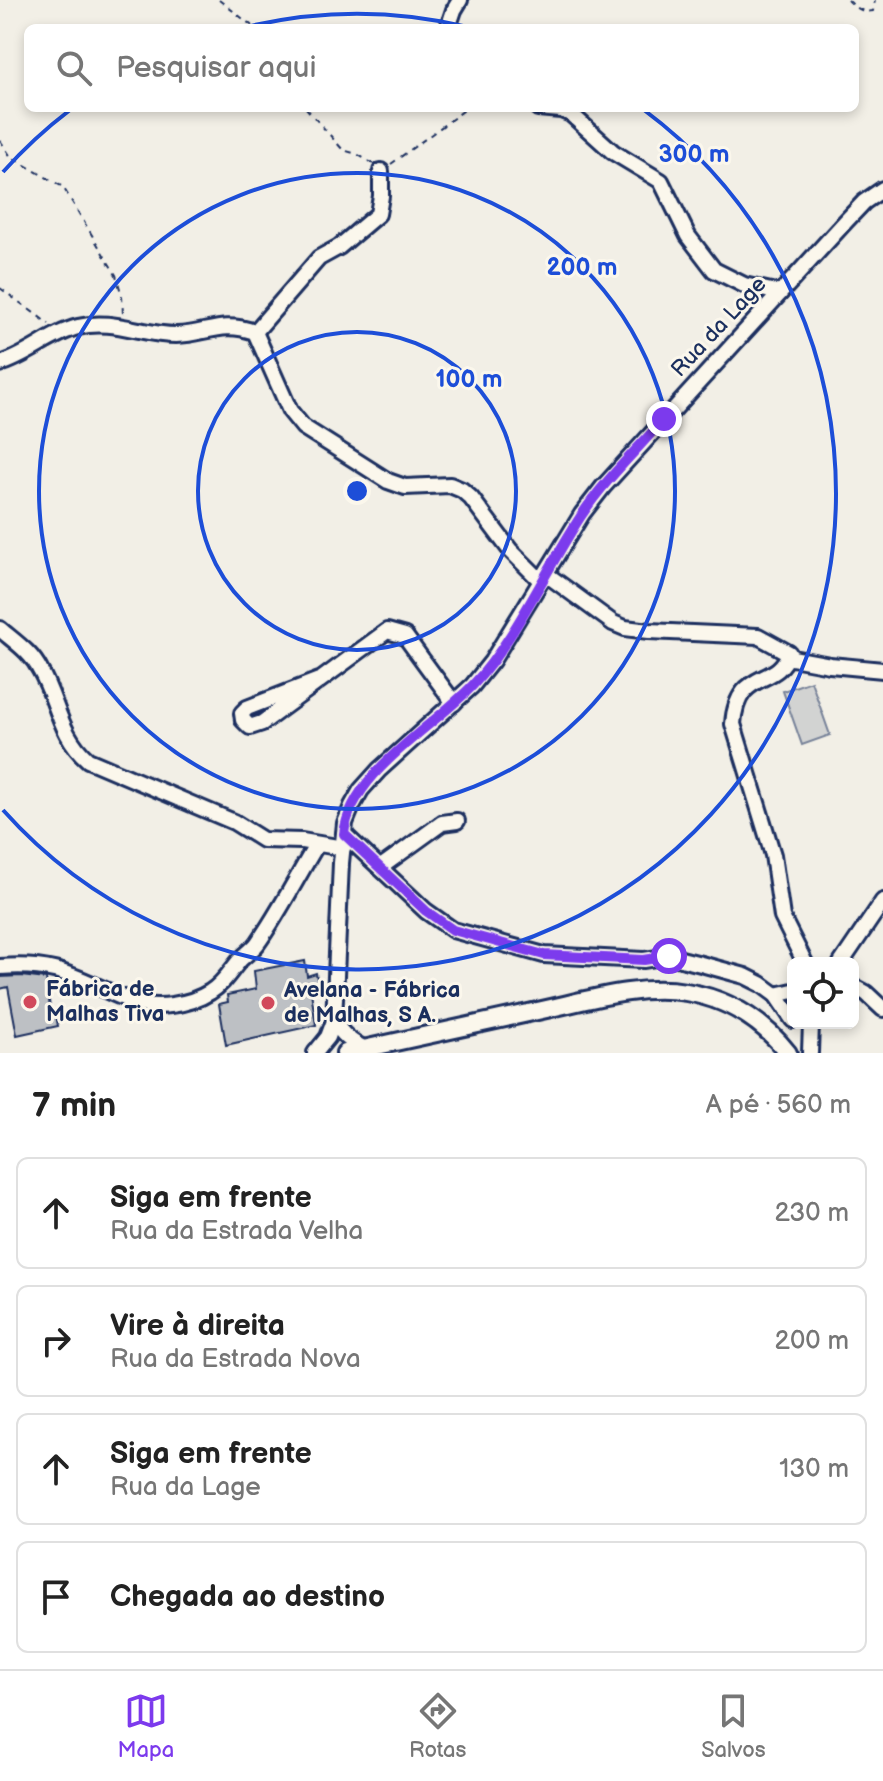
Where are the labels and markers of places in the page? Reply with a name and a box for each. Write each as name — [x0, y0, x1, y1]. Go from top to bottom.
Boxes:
centre of rings — [343, 477, 371, 505]
place label: Fábrica de Malhas Tiva — [46, 976, 164, 1028]
place label: Avelana - Fábrica de Malhas, S A. — [283, 977, 460, 1029]
marker: Fábrica de Malhas Tiva — [21, 993, 39, 1011]
marker: Avelana - Fábrica de Malhas, S A. — [259, 994, 277, 1012]

